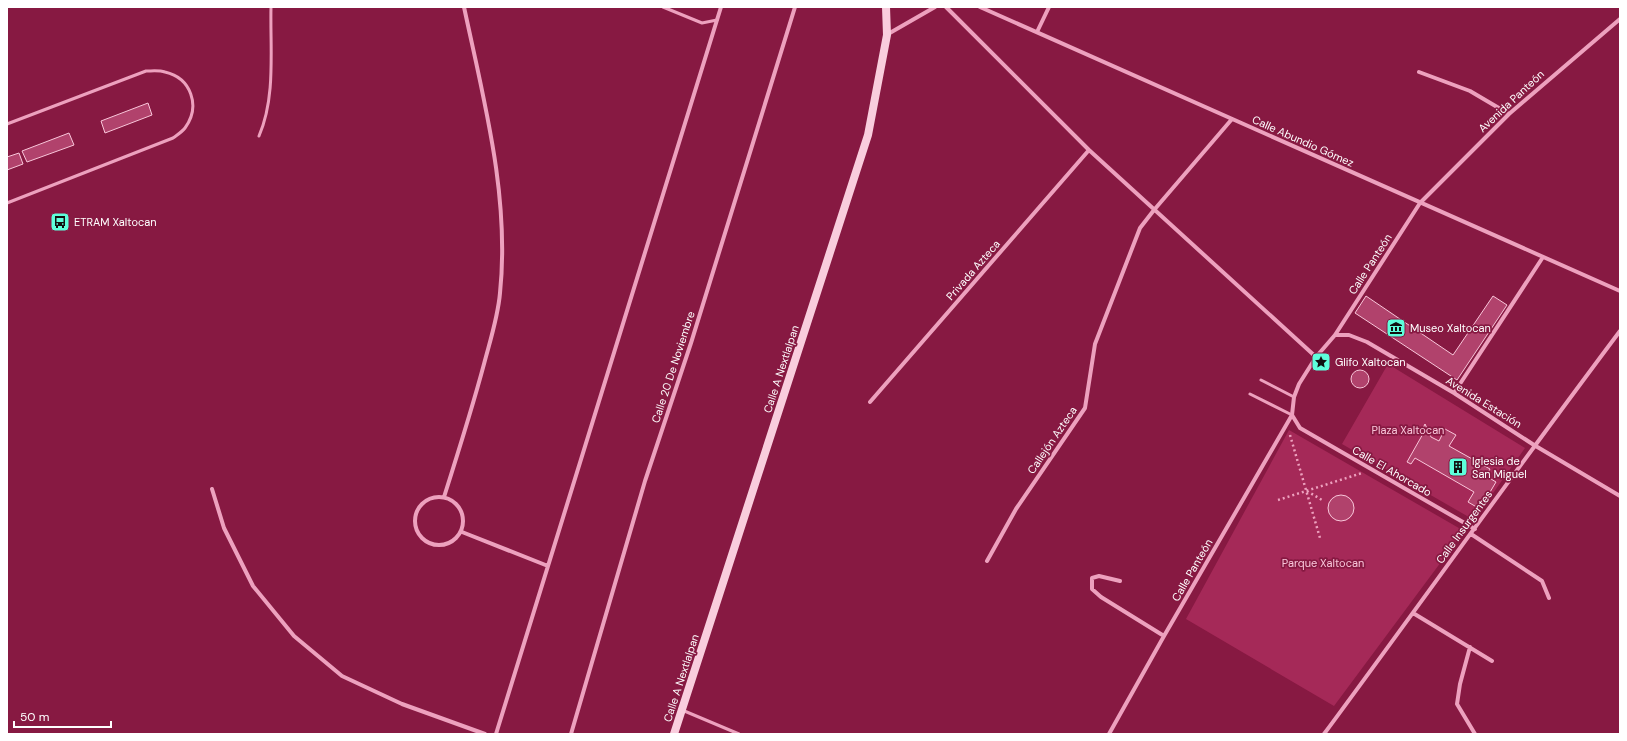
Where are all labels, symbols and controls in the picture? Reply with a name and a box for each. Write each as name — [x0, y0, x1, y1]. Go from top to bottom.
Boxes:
street label: Avenida Panteón — [1475, 67, 1547, 135]
street label: Calle Abundio Gómez — [1250, 112, 1356, 170]
bus stop icon: ETRAM Xaltocan — [49, 211, 71, 233]
place label: ETRAM Xaltocan — [74, 215, 157, 229]
street label: Calle Panteón — [1345, 231, 1395, 297]
street label: Privada Azteca — [943, 237, 1003, 303]
street label: Calle 20 De Noviembre — [648, 309, 698, 425]
museum icon: Museo Xaltocan — [1385, 317, 1407, 339]
place label: Museo Xaltocan — [1410, 321, 1491, 335]
street label: Calle A Nextlalpan — [760, 323, 802, 415]
place icon: Glifo Xaltocan — [1310, 351, 1332, 373]
place label: Glifo Xaltocan — [1335, 355, 1406, 369]
street label: Avenida Estación — [1443, 373, 1525, 431]
street label: Callejón Azteca — [1024, 404, 1080, 476]
park label: Plaza Xaltocan — [1372, 423, 1444, 437]
street label: Calle El Ahorcado — [1350, 443, 1434, 499]
place label: Iglesia de San Miguel — [1472, 454, 1527, 481]
building icon: Iglesia de San Miguel — [1447, 456, 1469, 478]
street label: Calle Insurgentes — [1433, 488, 1495, 566]
street label: Calle Panteón — [1169, 536, 1215, 604]
park label: Parque Xaltocan — [1282, 556, 1364, 570]
street label: Calle A Nextlalpan — [660, 632, 702, 724]
scale bar — [14, 703, 111, 729]
text: 50 m — [20, 709, 49, 725]

